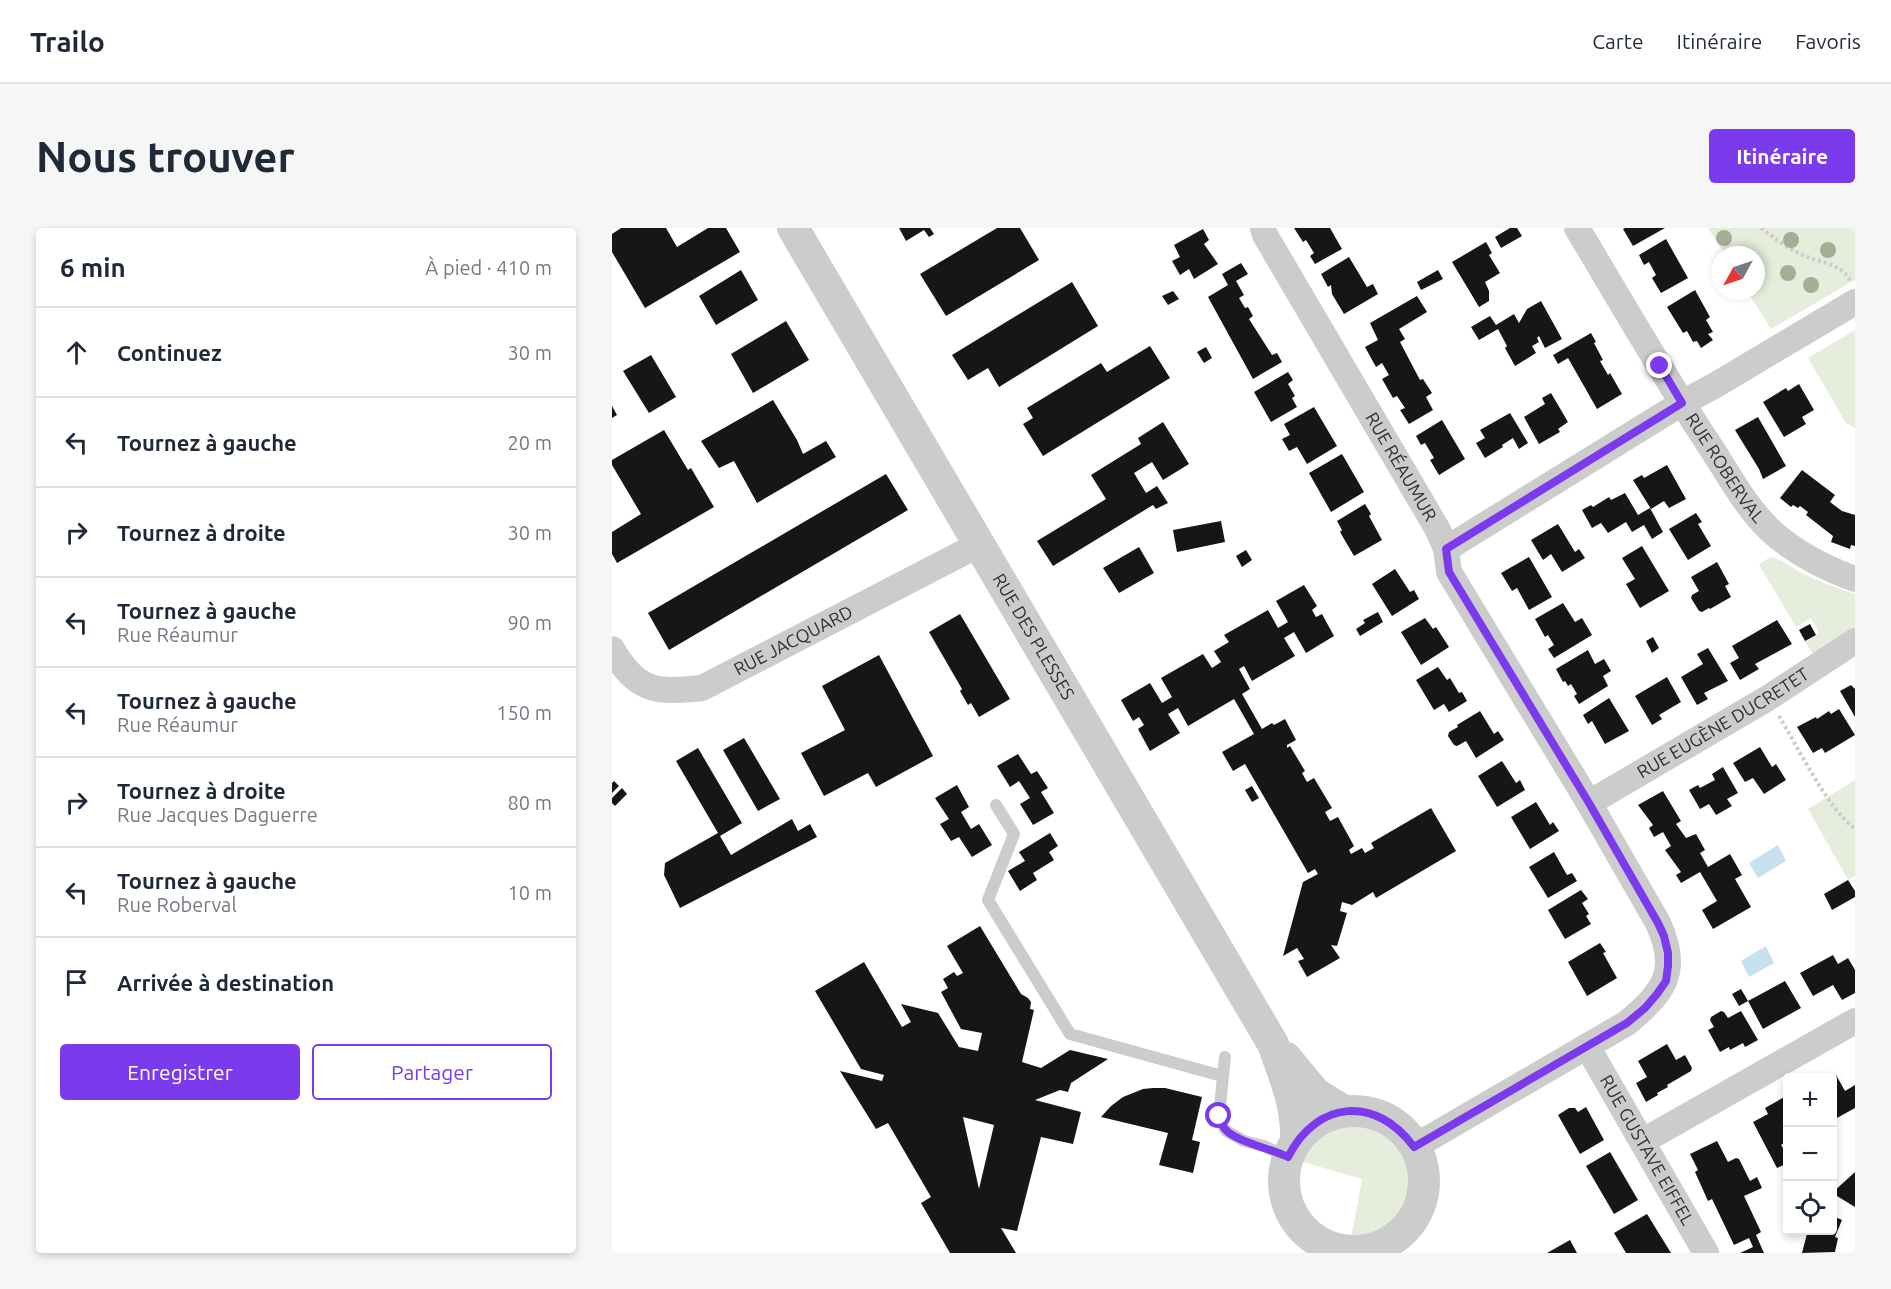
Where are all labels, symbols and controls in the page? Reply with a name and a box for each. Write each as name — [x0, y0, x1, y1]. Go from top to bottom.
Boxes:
text: Trailo — [30, 26, 105, 57]
text: Carte — [1592, 29, 1644, 53]
text: Itinéraire — [1677, 29, 1762, 53]
text: Favoris — [1795, 29, 1861, 53]
button: Itinéraire — [1709, 129, 1855, 183]
text: Nous trouver — [36, 133, 295, 180]
north arrow — [1711, 246, 1765, 300]
text: 6 min — [60, 253, 126, 282]
text: À pied · 410 m — [425, 256, 552, 279]
icon: ahead — [60, 336, 93, 369]
text: Continuez — [117, 340, 222, 365]
text: 30 m — [508, 341, 552, 364]
route end — [1646, 352, 1672, 378]
street label: RUE RÉAUMUR — [1362, 408, 1441, 524]
street label: RUE ROBERVAL — [1682, 409, 1769, 526]
icon: left — [60, 426, 93, 459]
text: Tournez à gauche — [117, 430, 297, 455]
text: 20 m — [508, 431, 552, 454]
icon: right — [60, 516, 93, 549]
text: Tournez à droite — [117, 520, 286, 545]
text: 30 m — [508, 521, 552, 544]
street label: RUE DES PLESSES — [989, 570, 1079, 703]
text: Tournez à gauche — [117, 598, 297, 623]
street label: RUE JACQUARD — [730, 601, 856, 679]
icon: left — [60, 606, 93, 639]
text: 90 m — [508, 611, 552, 634]
text: Rue Réaumur — [117, 623, 238, 646]
street label: RUE EUGÈNE DUCRETET — [1633, 663, 1812, 782]
text: Tournez à gauche — [117, 688, 297, 713]
icon: left — [60, 696, 93, 729]
text: 150 m — [496, 701, 552, 724]
text: Rue Réaumur — [117, 713, 238, 736]
text: Tournez à droite — [117, 778, 286, 803]
icon: right — [60, 786, 93, 819]
text: 80 m — [508, 791, 552, 814]
text: Rue Jacques Daguerre — [117, 803, 318, 826]
text: Tournez à gauche — [117, 868, 297, 893]
icon: left — [60, 876, 93, 909]
text: 10 m — [508, 881, 552, 904]
text: Rue Roberval — [117, 893, 237, 916]
icon: arrive — [60, 966, 93, 999]
text: Arrivée à destination — [117, 970, 334, 995]
button: Enregistrer — [60, 1044, 300, 1100]
button: Partager — [312, 1044, 552, 1100]
street label: RUE GUSTAVE EIFFEL — [1597, 1071, 1699, 1228]
map controls — [1783, 1073, 1837, 1235]
button: + — [1783, 1073, 1837, 1127]
route start — [1205, 1102, 1231, 1128]
button: − — [1783, 1127, 1837, 1181]
button: locate — [1783, 1181, 1837, 1235]

